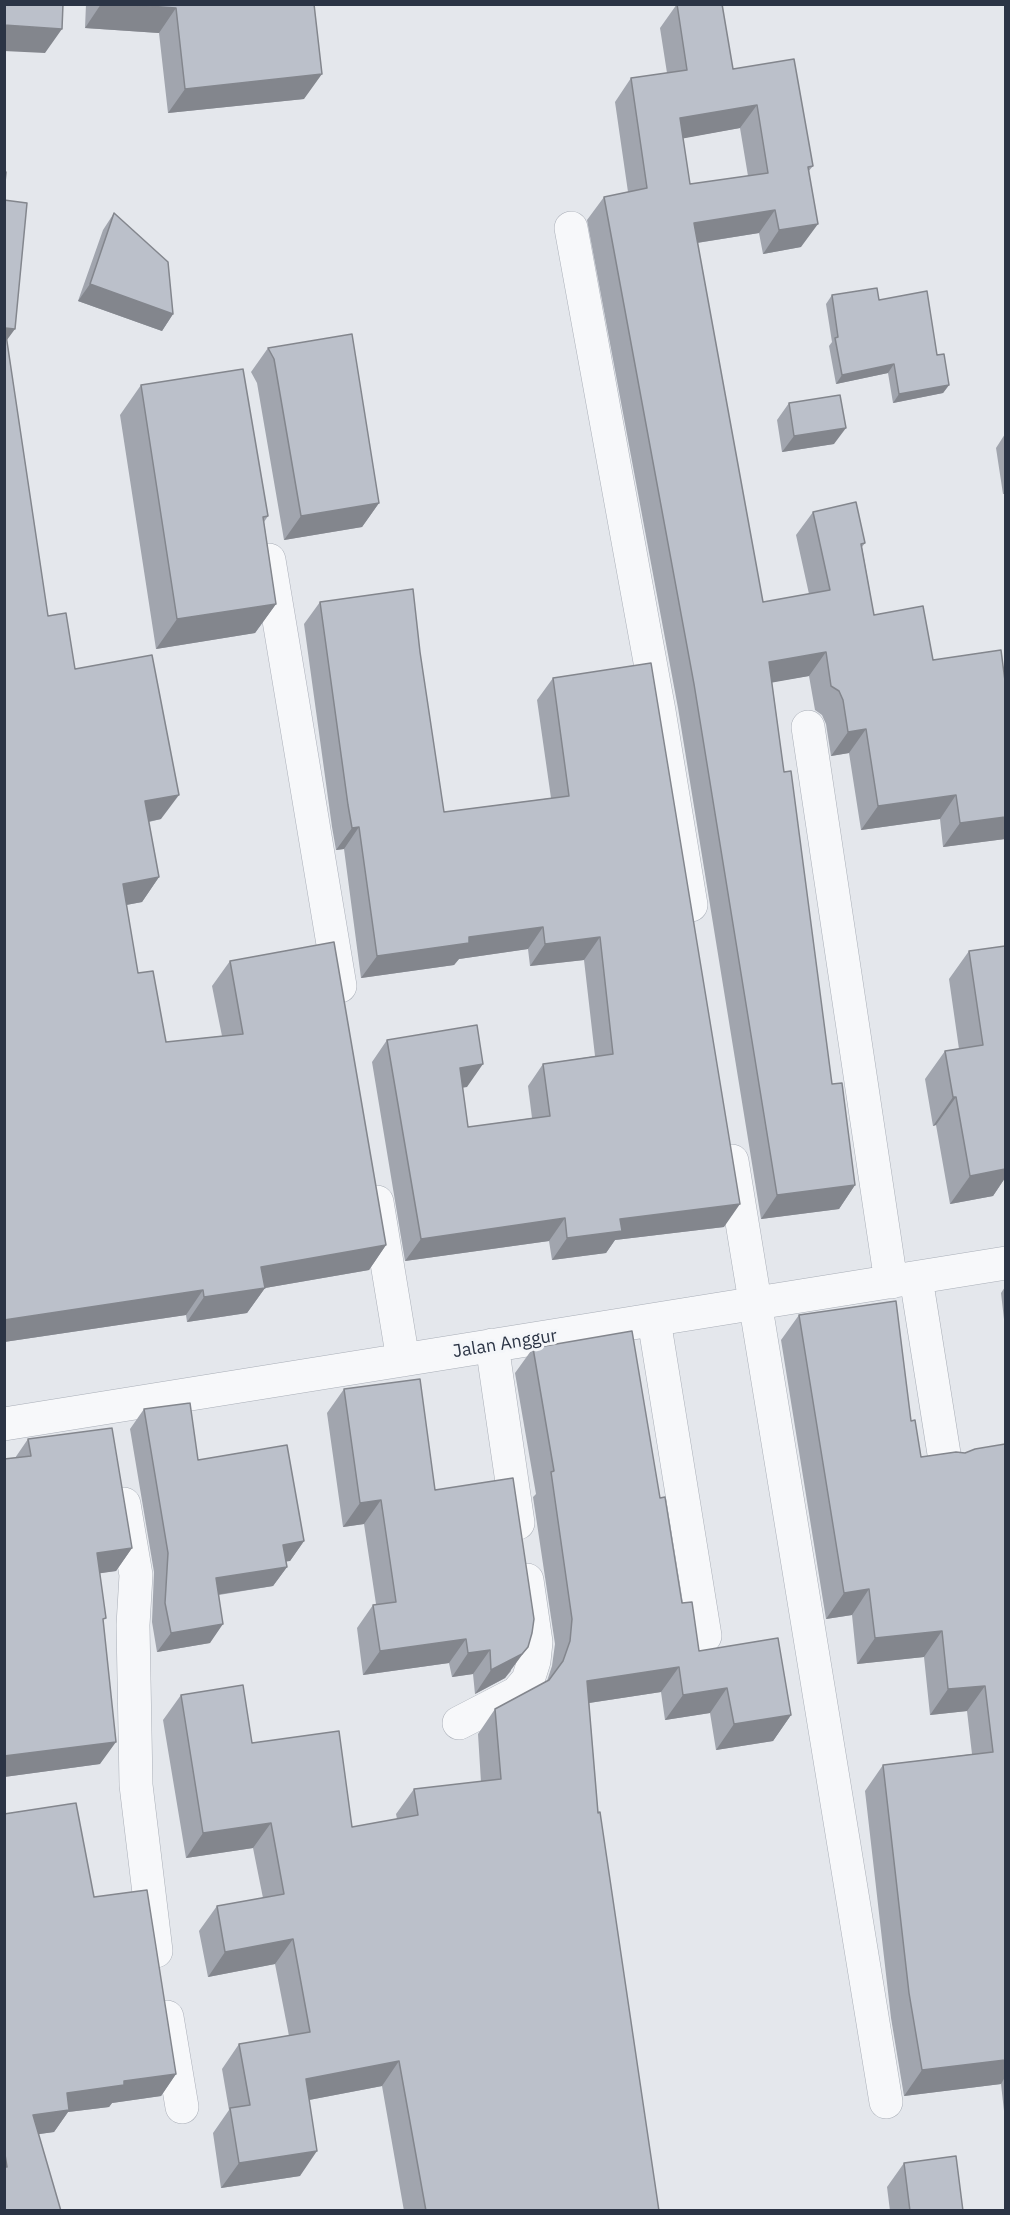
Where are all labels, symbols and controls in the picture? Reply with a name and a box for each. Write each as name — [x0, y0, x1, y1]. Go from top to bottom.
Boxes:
street label: Jalan Anggur — [451, 1325, 559, 1363]

